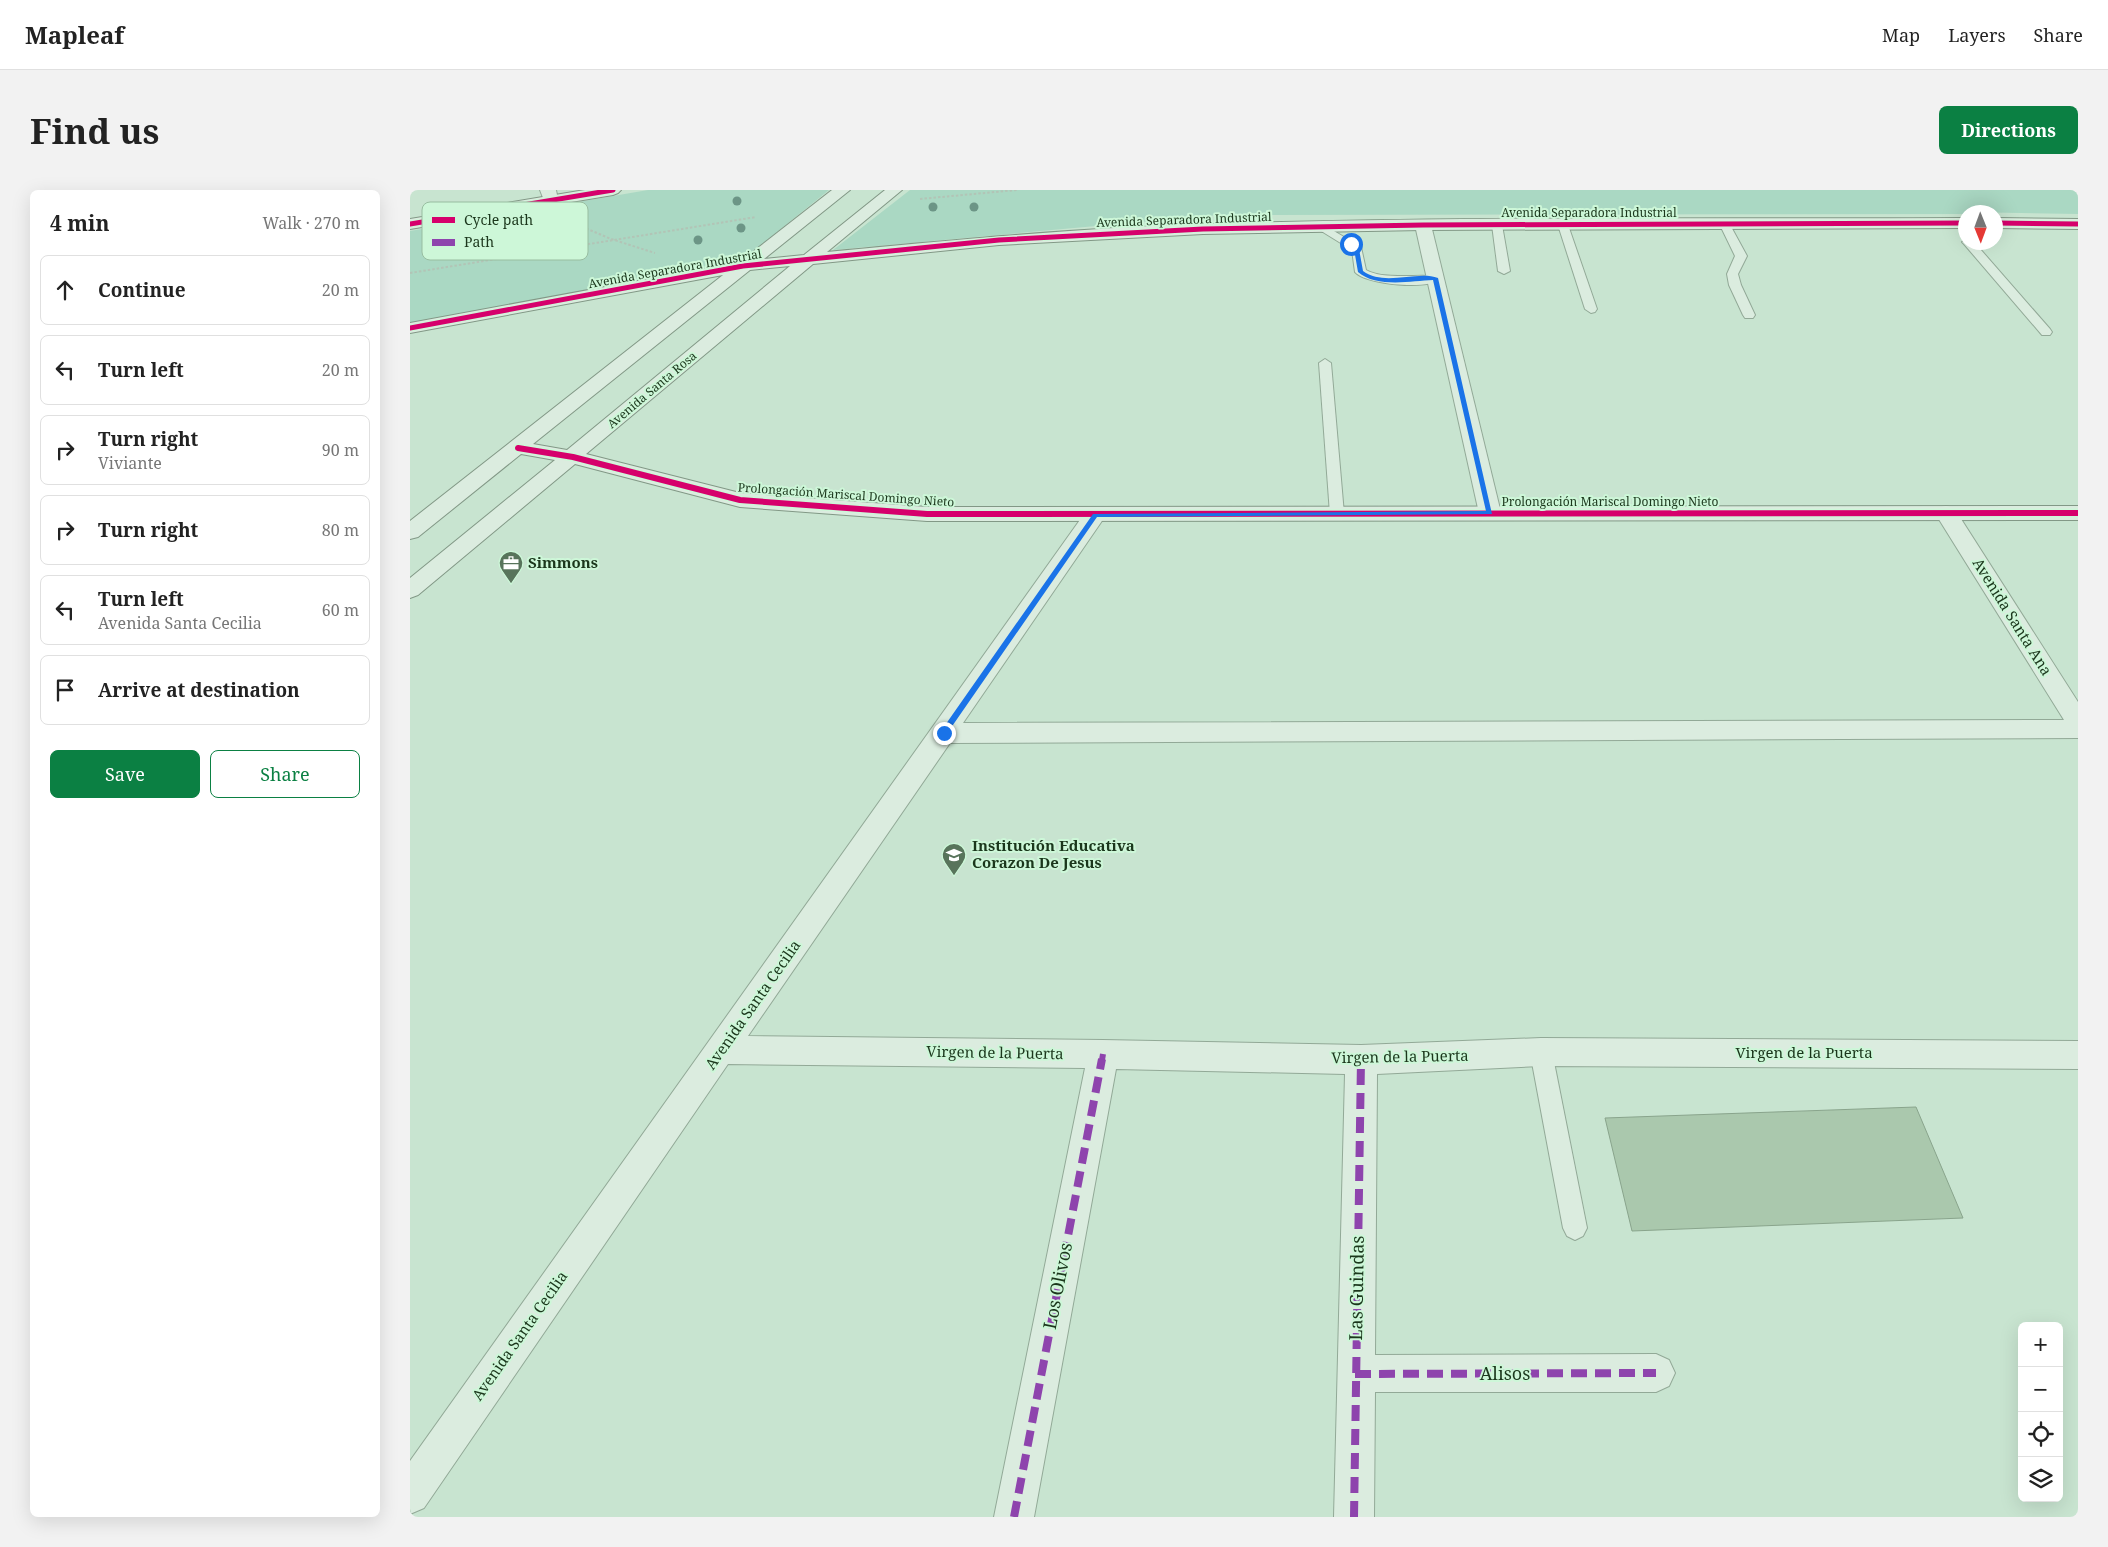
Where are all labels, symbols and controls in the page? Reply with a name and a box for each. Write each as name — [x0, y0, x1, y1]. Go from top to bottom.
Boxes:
text: Mapleaf — [25, 18, 124, 51]
text: Map — [1882, 23, 1920, 47]
text: Layers — [1948, 23, 2006, 47]
text: Share — [2034, 23, 2083, 47]
button: Directions — [1939, 106, 2078, 154]
text: Find us — [30, 107, 159, 154]
legend — [422, 202, 588, 260]
street label: Avenida Separadora Industrial — [1501, 204, 1677, 221]
north arrow — [1958, 205, 2003, 250]
street label: Avenida Separadora Industrial — [1096, 208, 1272, 231]
text: 4 min — [50, 209, 109, 237]
text: Cycle path — [464, 210, 533, 229]
text: Walk · 270 m — [263, 212, 360, 234]
text: Path — [464, 232, 494, 251]
route start — [1340, 233, 1363, 256]
street label: Avenida Separadora Industrial — [587, 245, 763, 292]
icon: ahead — [51, 276, 79, 304]
text: Continue — [98, 277, 186, 303]
text: 20 m — [322, 279, 359, 301]
street label: Avenida Santa Rosa — [603, 347, 700, 432]
icon: left — [51, 356, 79, 384]
text: Turn left — [98, 357, 184, 383]
text: 20 m — [322, 359, 359, 381]
text: Turn right — [98, 426, 198, 452]
icon: right — [51, 436, 79, 464]
text: 90 m — [322, 439, 359, 461]
text: Viviante — [98, 452, 162, 474]
street label: Prolongación Mariscal Domingo Nieto — [737, 478, 955, 511]
street label: Prolongación Mariscal Domingo Nieto — [1502, 493, 1719, 510]
icon: right — [51, 516, 79, 544]
text: Turn right — [98, 517, 198, 543]
text: 80 m — [322, 519, 359, 541]
office icon: Simmons — [498, 550, 524, 584]
place label: Simmons — [528, 552, 598, 572]
street label: Avenida Santa Ana — [1969, 554, 2057, 679]
text: Turn left — [98, 586, 184, 612]
icon: left — [51, 596, 79, 624]
text: 60 m — [322, 599, 359, 621]
text: Avenida Santa Cecilia — [98, 612, 262, 634]
icon: arrive — [51, 676, 79, 704]
text: Arrive at destination — [98, 677, 300, 703]
route end — [933, 722, 956, 745]
button: Save — [50, 750, 200, 798]
button: Share — [210, 750, 360, 798]
place label: Institución Educativa Corazon De Jesus — [972, 835, 1135, 872]
school or university icon: Institución Educativa Corazon De Jesus — [941, 842, 967, 876]
street label: Avenida Santa Cecilia — [700, 936, 804, 1073]
street label: Virgen de la Puerta — [926, 1041, 1064, 1063]
street label: Virgen de la Puerta — [1735, 1042, 1873, 1062]
street label: Virgen de la Puerta — [1331, 1045, 1469, 1067]
street label: Las Guindas — [1343, 1235, 1369, 1341]
street label: Los Olivos — [1037, 1240, 1077, 1331]
street label: Avenida Santa Cecilia — [467, 1267, 571, 1404]
map controls — [2018, 1322, 2063, 1502]
button: + — [2018, 1322, 2063, 1367]
street label: Alisos — [1480, 1361, 1530, 1385]
button: − — [2018, 1367, 2063, 1412]
button: locate — [2018, 1412, 2063, 1457]
button: layers — [2018, 1457, 2063, 1502]

